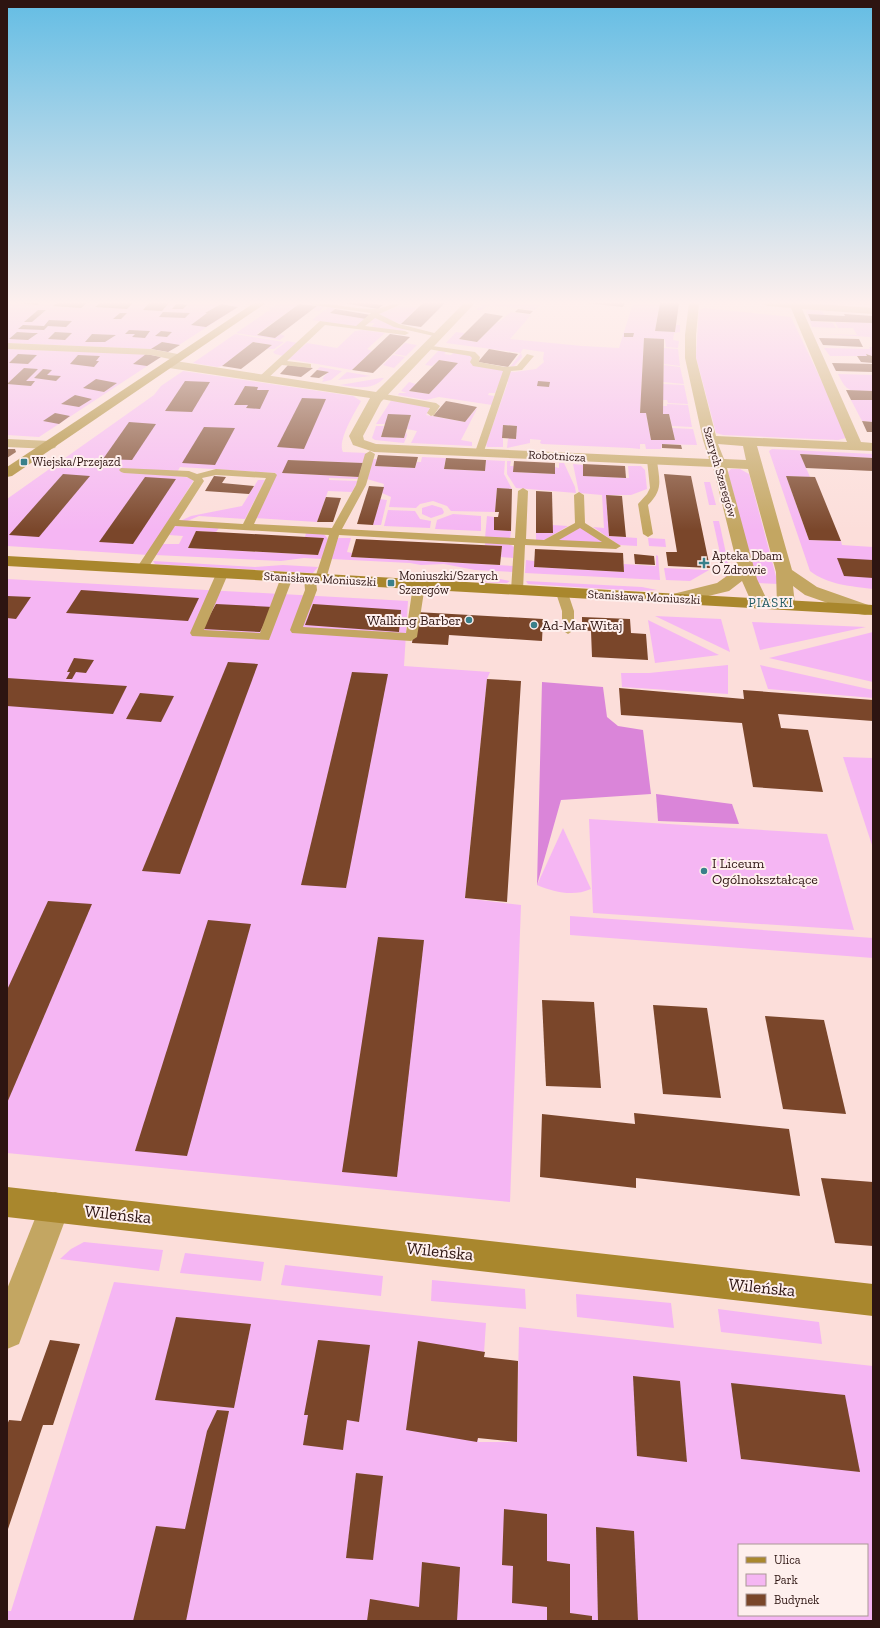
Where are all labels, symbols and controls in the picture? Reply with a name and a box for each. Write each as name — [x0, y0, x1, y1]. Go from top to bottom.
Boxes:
street label: Szarych Szeregów — [700, 425, 740, 520]
street label: Robotnicza — [528, 448, 586, 465]
place label: Wiejska/Przejazd — [32, 455, 121, 470]
marker: Wiejska/Przejazd — [19, 457, 29, 467]
place label: Apteka Dbam O Zdrowie — [712, 549, 783, 577]
marker: Apteka Dbam O Zdrowie — [699, 558, 709, 568]
street label: Stanisława Moniuszki — [263, 569, 377, 589]
place label: Moniuszki/Szarych Szeregów — [399, 569, 498, 597]
marker: Moniuszki/Szarych Szeregów — [386, 578, 396, 588]
street label: Stanisława Moniuszki — [587, 587, 701, 607]
district label: PIASKI — [748, 595, 794, 610]
place label: Walking Barber — [367, 612, 461, 629]
marker: Walking Barber — [464, 615, 474, 625]
place label: Ad-Mar Witaj — [542, 617, 623, 634]
marker: Ad-Mar Witaj — [529, 620, 539, 630]
place label: I Liceum Ogólnokształcące — [712, 855, 818, 888]
marker: I Liceum Ogólnokształcące — [699, 866, 709, 876]
street label: Wileńska — [84, 1201, 152, 1227]
street label: Wileńska — [406, 1238, 474, 1264]
street label: Wileńska — [728, 1274, 796, 1300]
legend — [738, 1544, 868, 1616]
text: Ulica — [774, 1553, 801, 1567]
text: Park — [774, 1573, 799, 1587]
text: Budynek — [774, 1593, 820, 1607]

